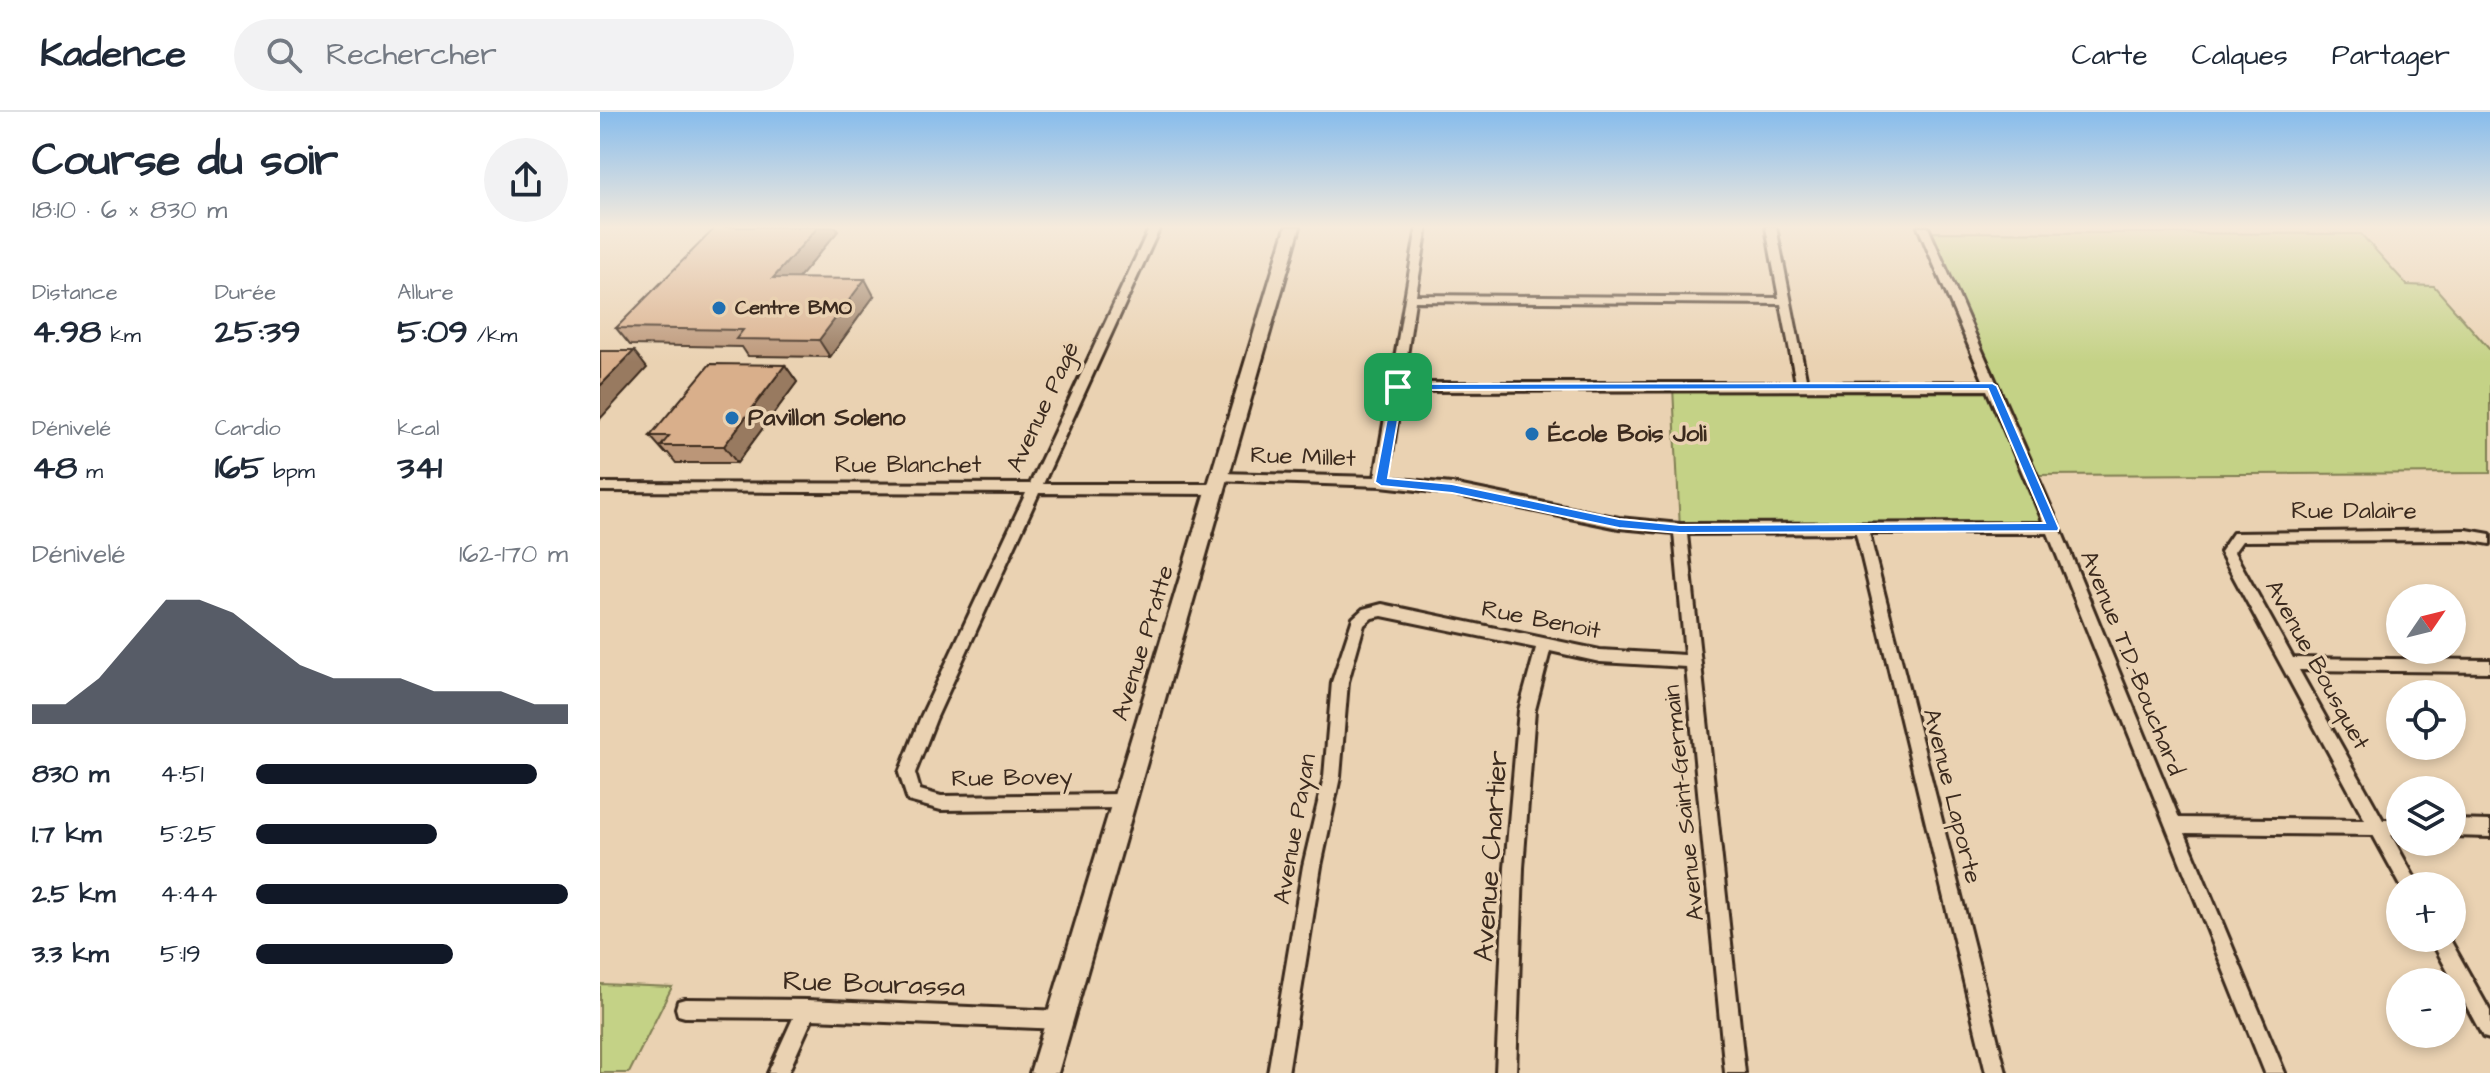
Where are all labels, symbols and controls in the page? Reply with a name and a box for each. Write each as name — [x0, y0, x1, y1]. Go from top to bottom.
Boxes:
search box — [234, 19, 794, 91]
text: Kadence — [40, 29, 186, 81]
icon: search — [262, 33, 306, 77]
text: Rechercher — [326, 34, 497, 76]
text: Carte — [2072, 36, 2148, 75]
text: Calques — [2192, 36, 2288, 75]
text: Partager — [2332, 36, 2450, 75]
text: Course du soir — [32, 131, 338, 192]
button: share — [484, 138, 568, 222]
text: 18:10 · 6 × 830 m — [32, 192, 227, 228]
text: Distance — [32, 277, 118, 308]
text: Durée — [215, 277, 276, 308]
text: Allure — [397, 277, 454, 308]
place label: Centre BMO — [735, 294, 853, 322]
marker: Centre BMO — [710, 299, 728, 317]
text: 4.98 — [32, 308, 101, 356]
text: 25:39 — [215, 308, 301, 356]
text: 5:09 — [397, 308, 468, 356]
text: km — [101, 320, 141, 351]
text: /km — [468, 320, 517, 351]
street label: Avenue Pagé — [998, 336, 1089, 478]
pin — [1364, 353, 1432, 421]
icon: arrive — [1376, 365, 1420, 409]
place label: Pavillon Soleno — [748, 401, 906, 435]
marker: Pavillon Soleno — [723, 409, 741, 427]
text: Dénivelé — [32, 413, 111, 444]
text: Cardio — [215, 413, 281, 444]
text: kcal — [397, 413, 439, 444]
place label: École Bois Joli — [1548, 417, 1707, 451]
marker: École Bois Joli — [1523, 425, 1541, 443]
street label: Rue Millet — [1250, 438, 1357, 476]
text: 48 — [32, 444, 77, 492]
text: 165 — [215, 444, 264, 492]
text: 341 — [397, 444, 442, 492]
street label: Rue Blanchet — [835, 448, 982, 482]
text: m — [77, 456, 103, 487]
text: bpm — [264, 456, 315, 487]
street label: Rue Dalaire — [2291, 494, 2417, 528]
text: Dénivelé — [32, 536, 126, 572]
text: 162–170 m — [459, 536, 568, 572]
street label: Avenue T.D.-Bouchard — [2071, 545, 2193, 781]
street label: Avenue Pratte — [1103, 561, 1183, 725]
street label: Avenue Bousquet — [2256, 574, 2378, 756]
north arrow — [2386, 584, 2466, 664]
map controls — [2386, 584, 2466, 1048]
street label: Rue Benoit — [1478, 592, 1604, 648]
button: locate — [2386, 680, 2466, 760]
street label: Avenue Saint-Germain — [1655, 683, 1713, 923]
street label: Avenue Laporte — [1914, 705, 1990, 887]
street label: Avenue Chartier — [1464, 749, 1518, 963]
street label: Avenue Payan — [1265, 751, 1326, 907]
text: 830 m — [32, 756, 109, 792]
text: 4:51 — [160, 756, 204, 792]
street label: Rue Bovey — [951, 760, 1073, 797]
button: layers — [2386, 776, 2466, 856]
text: 1.7 km — [32, 816, 102, 852]
text: 5:25 — [160, 816, 216, 852]
button: + — [2386, 872, 2466, 952]
text: 2.5 km — [32, 876, 116, 912]
text: 4:44 — [160, 876, 217, 912]
text: 3.3 km — [32, 936, 109, 972]
text: 5:19 — [160, 936, 201, 972]
street label: Rue Bourassa — [782, 961, 966, 1007]
button: − — [2386, 968, 2466, 1048]

